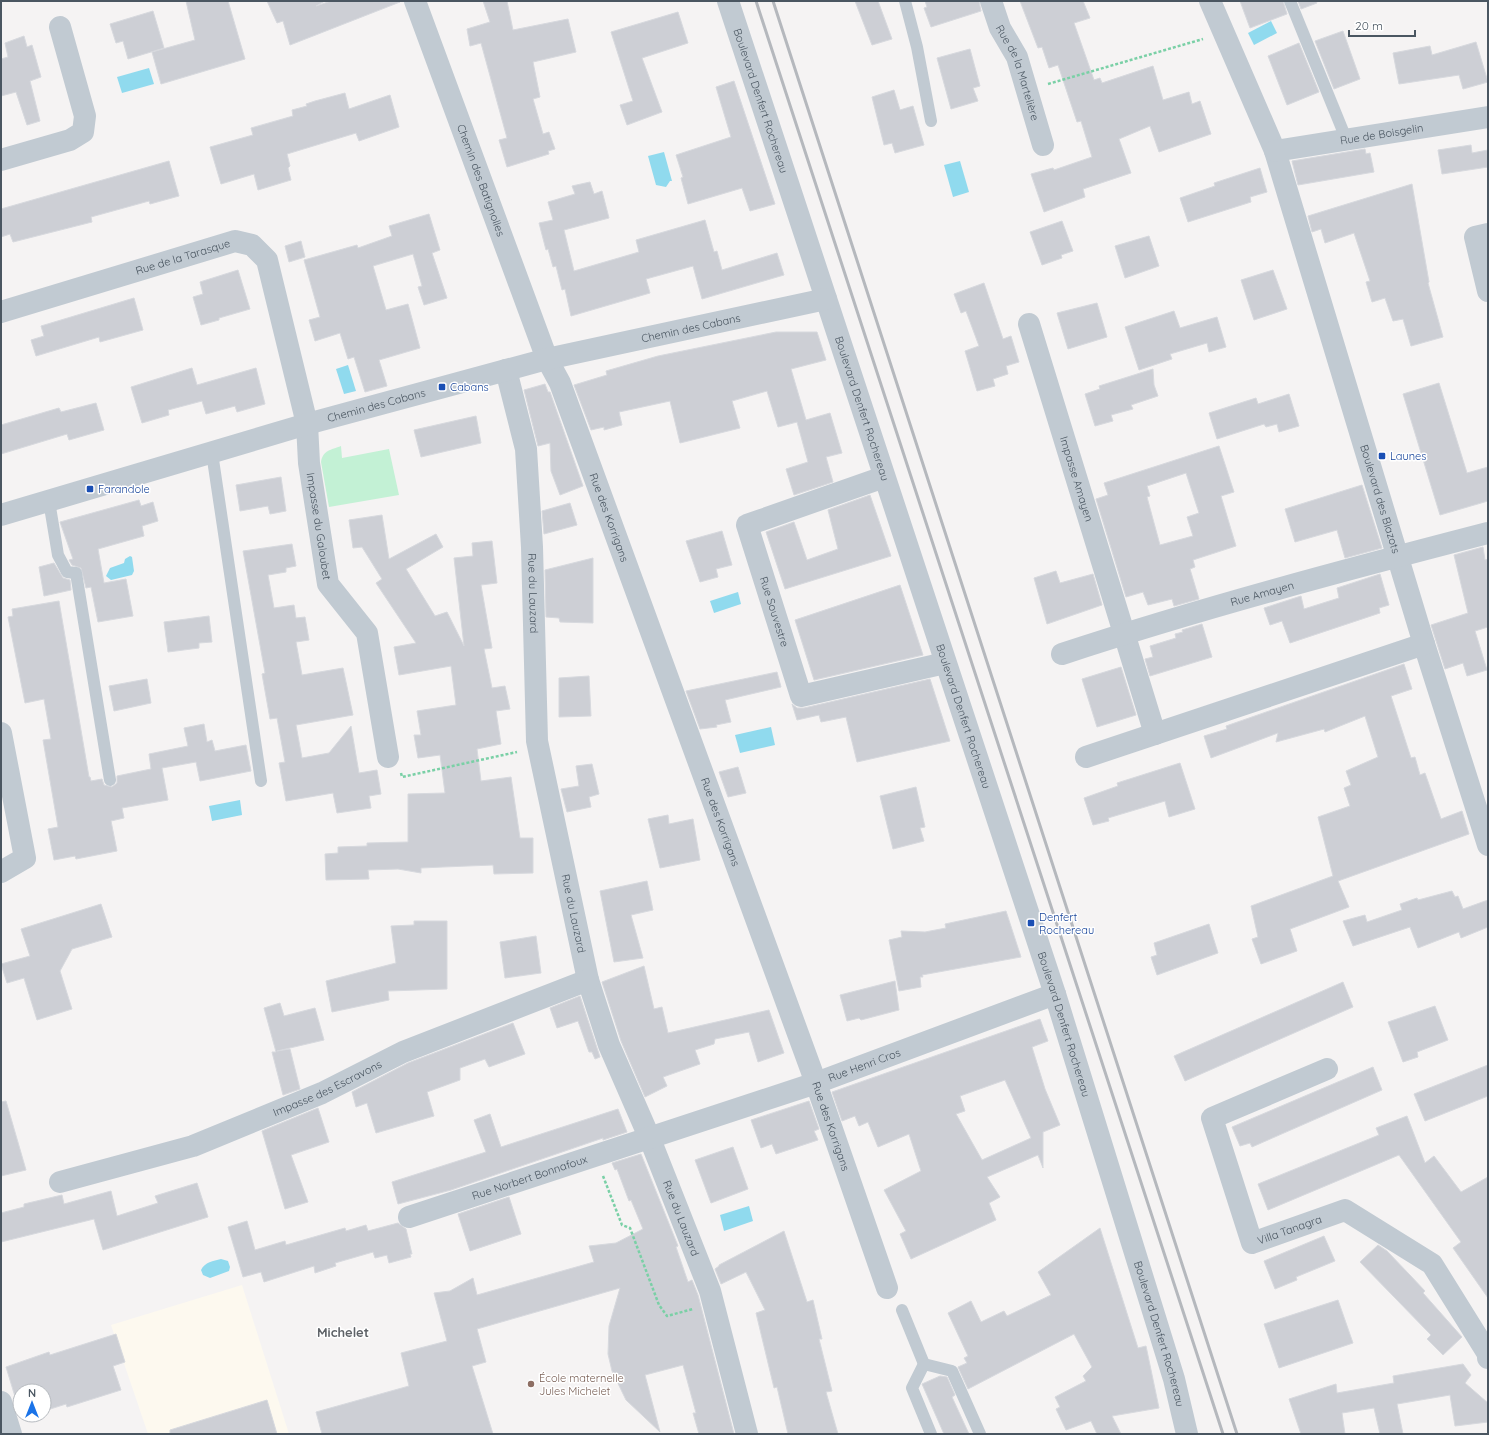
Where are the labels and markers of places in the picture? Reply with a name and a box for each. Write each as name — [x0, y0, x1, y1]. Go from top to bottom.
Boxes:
place label: Cabans — [450, 380, 489, 394]
marker: Cabans — [437, 382, 447, 392]
place label: Launes — [1390, 449, 1426, 463]
marker: Launes — [1377, 451, 1387, 461]
place label: Farandole — [98, 482, 150, 496]
marker: Farandole — [85, 484, 95, 494]
place label: Denfert Rochereau — [1039, 910, 1094, 937]
marker: Denfert Rochereau — [1026, 918, 1036, 928]
place label: École maternelle Jules Michelet — [539, 1371, 624, 1398]
marker: École maternelle Jules Michelet — [526, 1379, 536, 1389]

